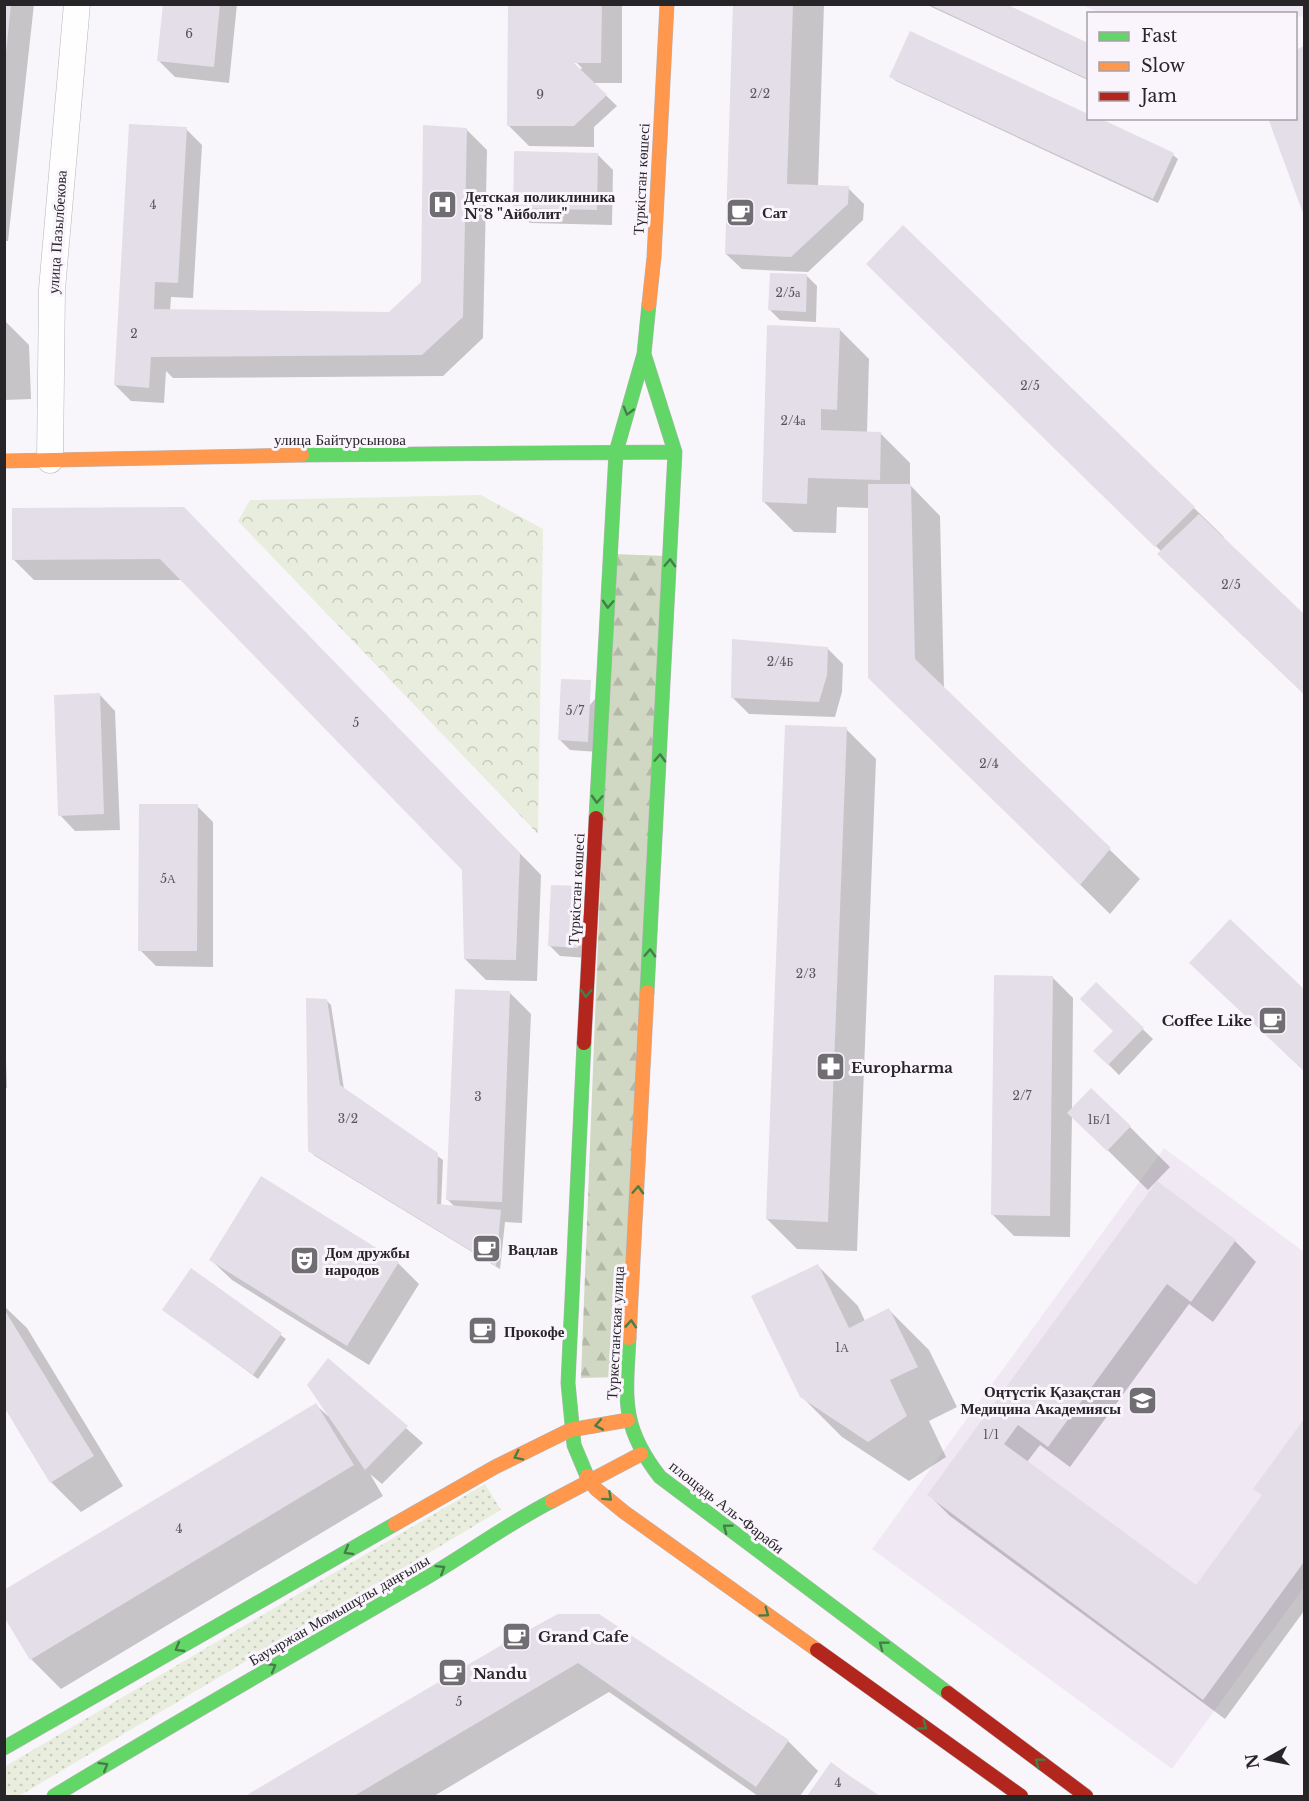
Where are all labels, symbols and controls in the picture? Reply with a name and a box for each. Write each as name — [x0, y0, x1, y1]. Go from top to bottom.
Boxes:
legend — [1087, 12, 1297, 120]
text: Fast — [1141, 25, 1178, 47]
house number: 6 — [185, 26, 193, 41]
text: Slow — [1141, 55, 1186, 77]
text: Jam — [1139, 85, 1177, 107]
house number: 2/2 — [750, 86, 770, 101]
house number: 9 — [536, 87, 544, 102]
street label: Түркістан көшесі — [629, 122, 653, 236]
street label: улица Пазылбекова — [43, 169, 71, 295]
place label: Детская поликлиника №8 "Айболит" — [464, 187, 616, 223]
hospital icon: Детская поликлиника №8 "Айболит" — [427, 189, 459, 221]
cafe icon: Сат — [725, 196, 757, 228]
house number: 4 — [149, 197, 157, 212]
place label: Сат — [762, 203, 788, 222]
house number: 2/5а — [776, 285, 801, 300]
house number: 2 — [130, 326, 138, 341]
house number: 2/5 — [1020, 378, 1040, 393]
one-way arrow — [623, 405, 635, 416]
house number: 2/4а — [780, 413, 806, 428]
street label: улица Байтурсынова — [274, 430, 406, 449]
one-way arrow — [663, 559, 676, 568]
house number: 2/5 — [1221, 577, 1241, 592]
one-way arrow — [601, 599, 614, 608]
house number: 2/4Б — [767, 654, 793, 669]
house number: 5/7 — [566, 703, 585, 718]
house number: 5 — [353, 715, 360, 730]
one-way arrow — [653, 754, 666, 763]
house number: 2/4 — [979, 756, 999, 771]
one-way arrow — [591, 794, 604, 803]
street label: Түркістан көшесі — [564, 832, 588, 946]
house number: 5А — [160, 871, 176, 886]
one-way arrow — [644, 948, 657, 957]
house number: 2/3 — [796, 966, 816, 981]
one-way arrow — [580, 989, 593, 998]
cafe icon: Coffee Like — [1257, 1004, 1289, 1036]
place label: Coffee Like — [1162, 1011, 1252, 1030]
pharmacy icon: Europharma — [814, 1051, 846, 1083]
place label: Europharma — [851, 1058, 953, 1077]
house number: 2/7 — [1013, 1088, 1032, 1103]
house number: 3 — [474, 1089, 482, 1104]
house number: 3/2 — [338, 1111, 358, 1126]
house number: 1Б/1 — [1087, 1112, 1111, 1127]
one-way arrow — [632, 1185, 645, 1194]
cafe icon: Вацлав — [471, 1233, 503, 1265]
place label: Вацлав — [508, 1240, 558, 1259]
place label: Дом дружбы народов — [325, 1243, 410, 1279]
theatre icon: Дом дружбы народов — [288, 1245, 320, 1277]
street label: Туркестанская улица — [602, 1265, 628, 1400]
cafe icon: Прокофе — [467, 1315, 499, 1347]
one-way arrow — [624, 1319, 637, 1328]
place label: Прокофе — [504, 1322, 565, 1341]
house number: 1А — [835, 1340, 849, 1355]
place label: Оңтүстік Қазақстан Медицина Академиясы — [961, 1382, 1121, 1418]
school or university icon: Оңтүстік Қазақстан Медицина Академиясы — [1126, 1384, 1158, 1416]
one-way arrow — [595, 1418, 605, 1431]
house number: 1/1 — [983, 1427, 999, 1442]
one-way arrow — [513, 1448, 524, 1460]
street label: площадь Аль-Фараби — [666, 1456, 788, 1558]
one-way arrow — [601, 1490, 611, 1501]
house number: 4 — [175, 1521, 183, 1536]
one-way arrow — [723, 1524, 734, 1535]
one-way arrow — [344, 1544, 354, 1555]
street label: Бауыржан Момышұлы даңғылы — [245, 1550, 433, 1670]
one-way arrow — [435, 1565, 445, 1577]
one-way arrow — [758, 1606, 769, 1617]
cafe icon: Grand Cafe — [501, 1620, 533, 1652]
place label: Grand Cafe — [538, 1627, 629, 1646]
one-way arrow — [175, 1641, 185, 1652]
one-way arrow — [879, 1641, 890, 1652]
cafe icon: Nandu — [436, 1657, 468, 1689]
one-way arrow — [266, 1663, 277, 1675]
place label: Nandu — [473, 1664, 528, 1683]
house number: 5 — [456, 1694, 463, 1709]
one-way arrow — [917, 1719, 928, 1730]
north arrow — [1237, 1729, 1297, 1789]
text: N — [1241, 1752, 1263, 1770]
one-way arrow — [1035, 1758, 1046, 1769]
one-way arrow — [98, 1761, 108, 1773]
house number: 4 — [834, 1775, 842, 1790]

